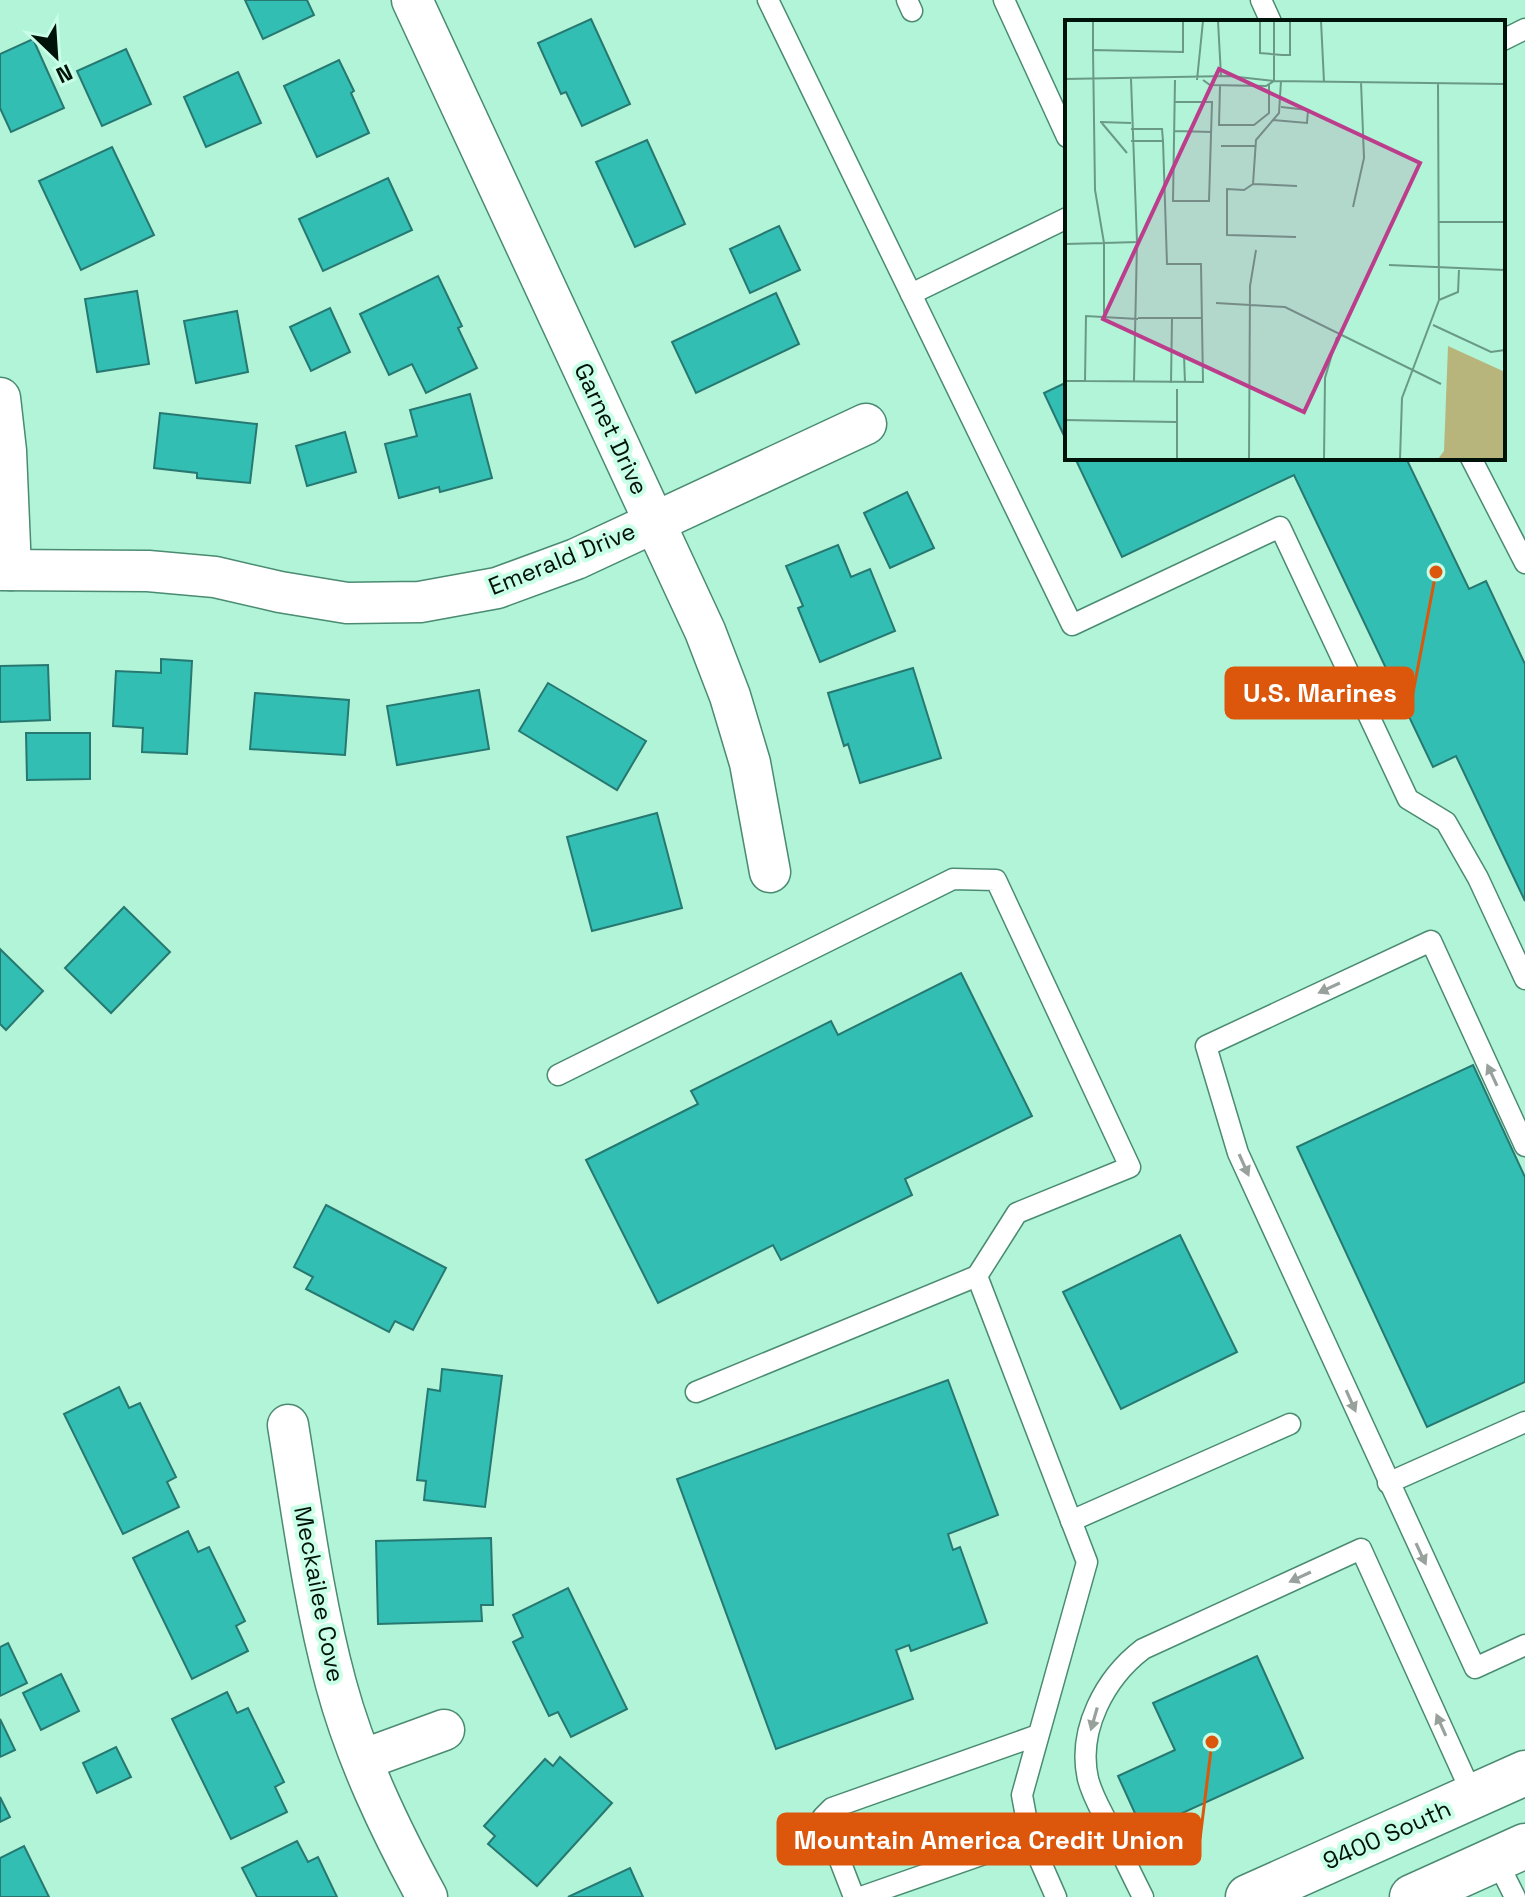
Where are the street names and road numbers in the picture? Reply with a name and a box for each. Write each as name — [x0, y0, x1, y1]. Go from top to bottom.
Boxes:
street label: Garnet Drive — [567, 358, 655, 500]
street label: Emerald Drive — [484, 515, 640, 602]
street label: Meckailee Cove — [287, 1503, 352, 1684]
street label: 9400 South — [1318, 1793, 1455, 1876]

